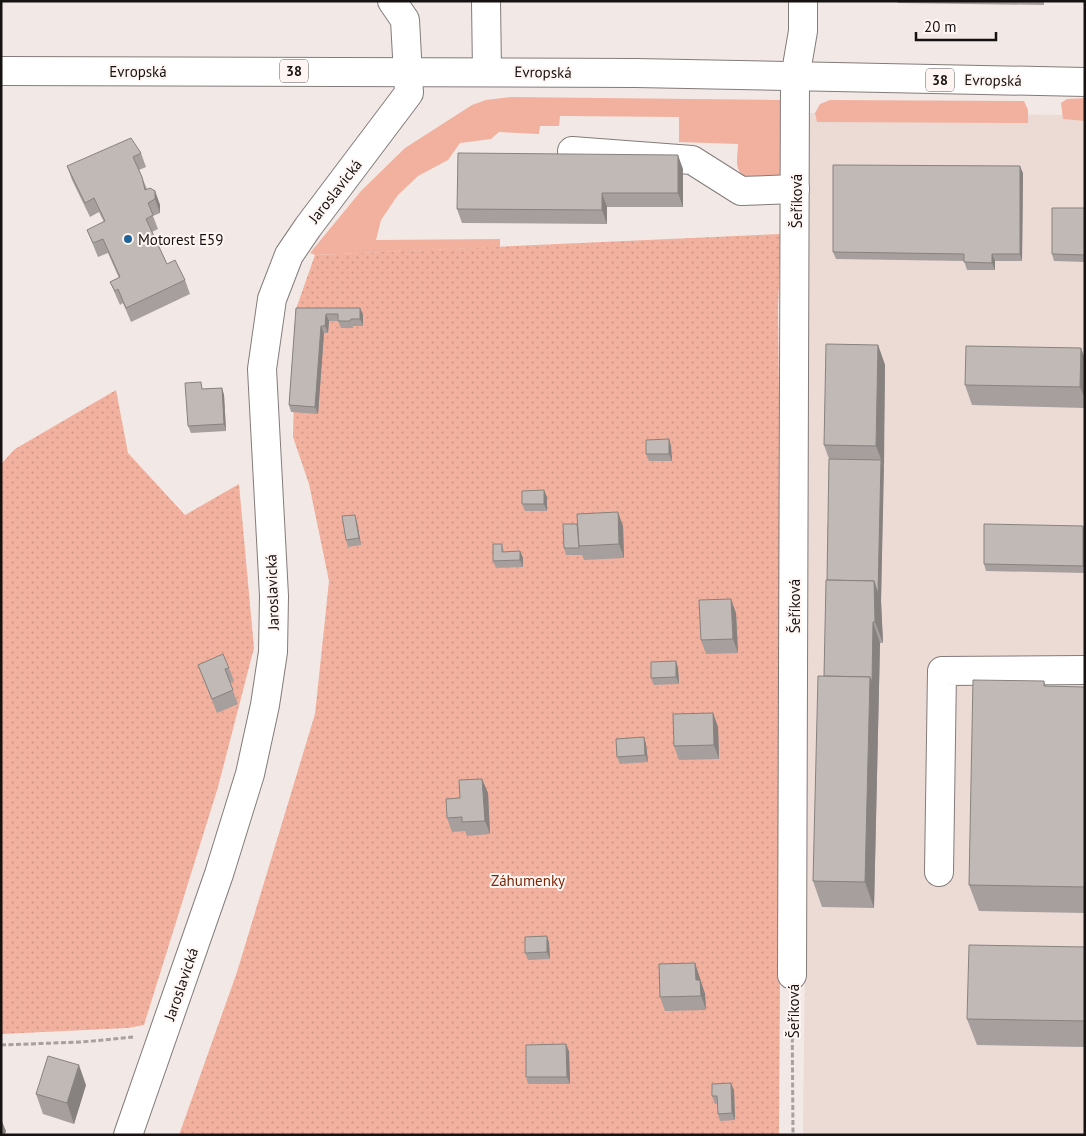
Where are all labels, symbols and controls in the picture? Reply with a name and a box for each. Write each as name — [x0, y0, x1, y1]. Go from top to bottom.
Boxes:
scale bar — [916, 10, 996, 42]
text: 20 m — [924, 17, 957, 36]
road number: 38 — [280, 59, 308, 82]
street label: Evropská — [109, 62, 167, 81]
street label: Evropská — [514, 62, 572, 82]
road number: 38 — [926, 68, 954, 92]
street label: Evropská — [964, 70, 1022, 90]
street label: Jaroslavická — [304, 155, 366, 227]
street label: Šeříková — [787, 174, 806, 228]
place label: Motorest E59 — [138, 230, 223, 249]
marker: Motorest E59 — [122, 233, 134, 245]
street label: Jaroslavická — [261, 554, 283, 631]
street label: Šeříková — [785, 579, 804, 633]
park label: Záhumenky — [491, 871, 565, 890]
street label: Jaroslavická — [159, 945, 202, 1024]
street label: Šeříková — [784, 984, 803, 1038]

